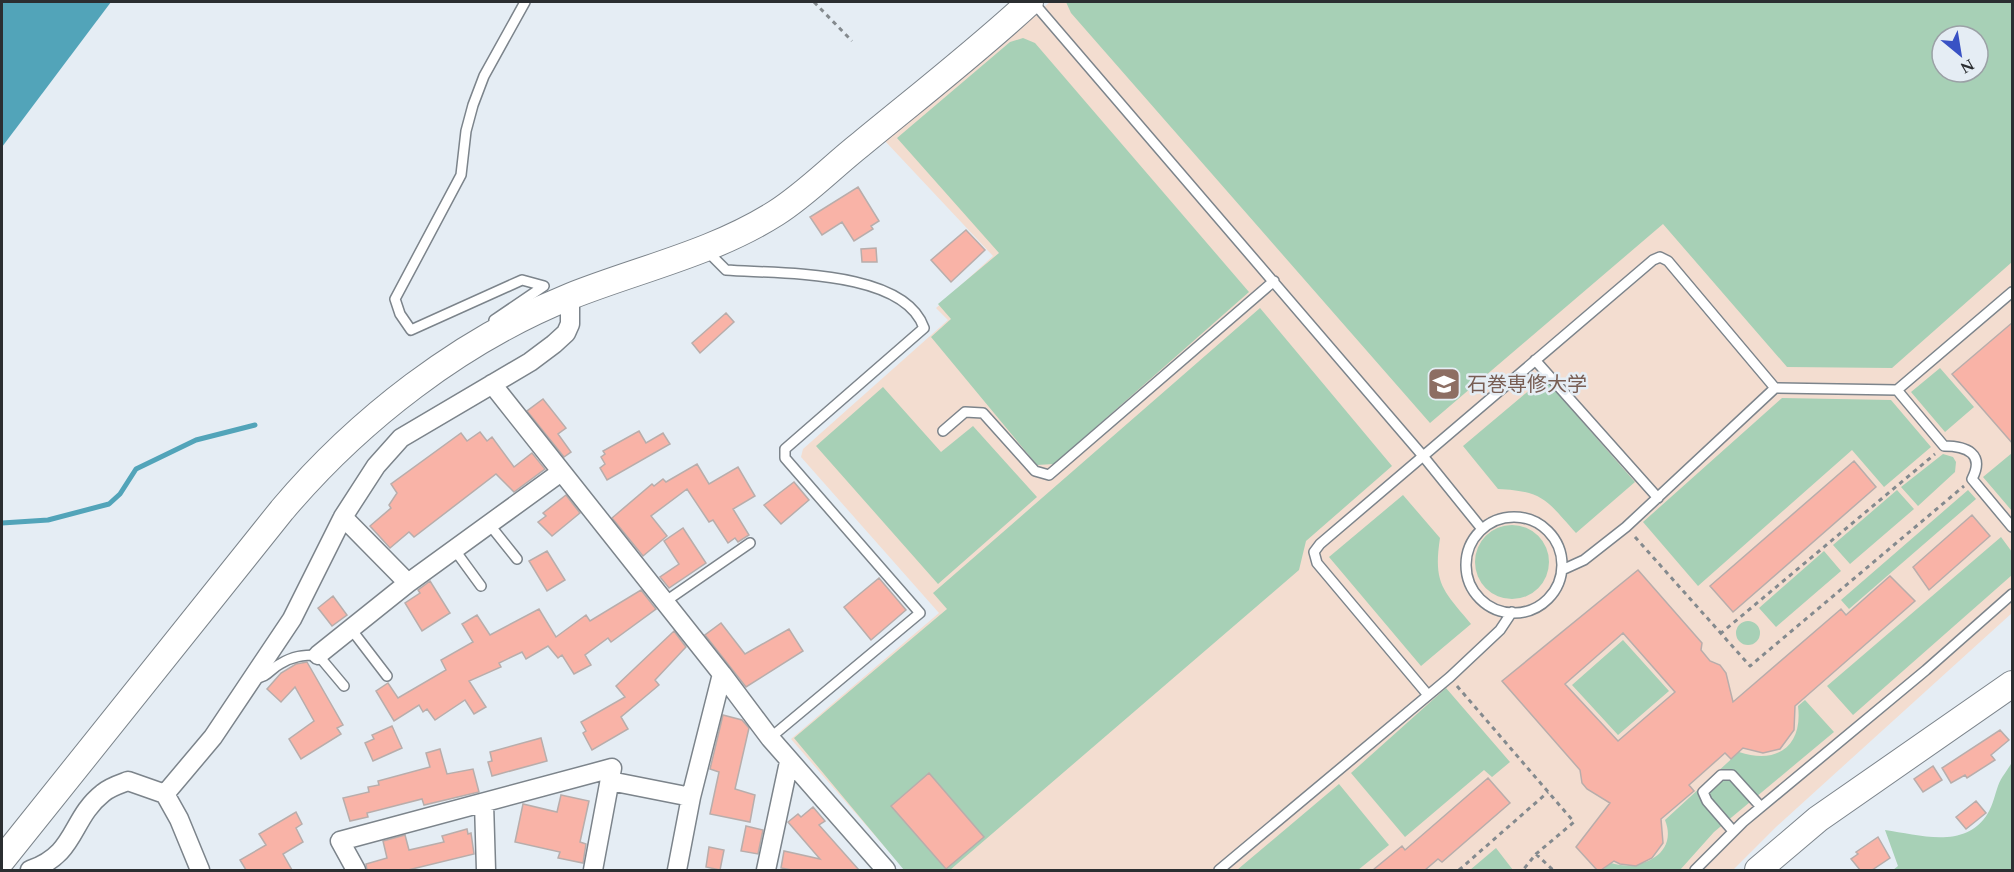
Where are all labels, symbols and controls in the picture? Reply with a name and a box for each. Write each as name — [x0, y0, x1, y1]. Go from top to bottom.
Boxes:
north arrow — [1930, 24, 1990, 84]
text: N — [1955, 52, 1979, 80]
school or university icon: 石巻専修大学 — [1426, 366, 1462, 402]
place label: 石巻専修大学 — [1467, 370, 1587, 400]

